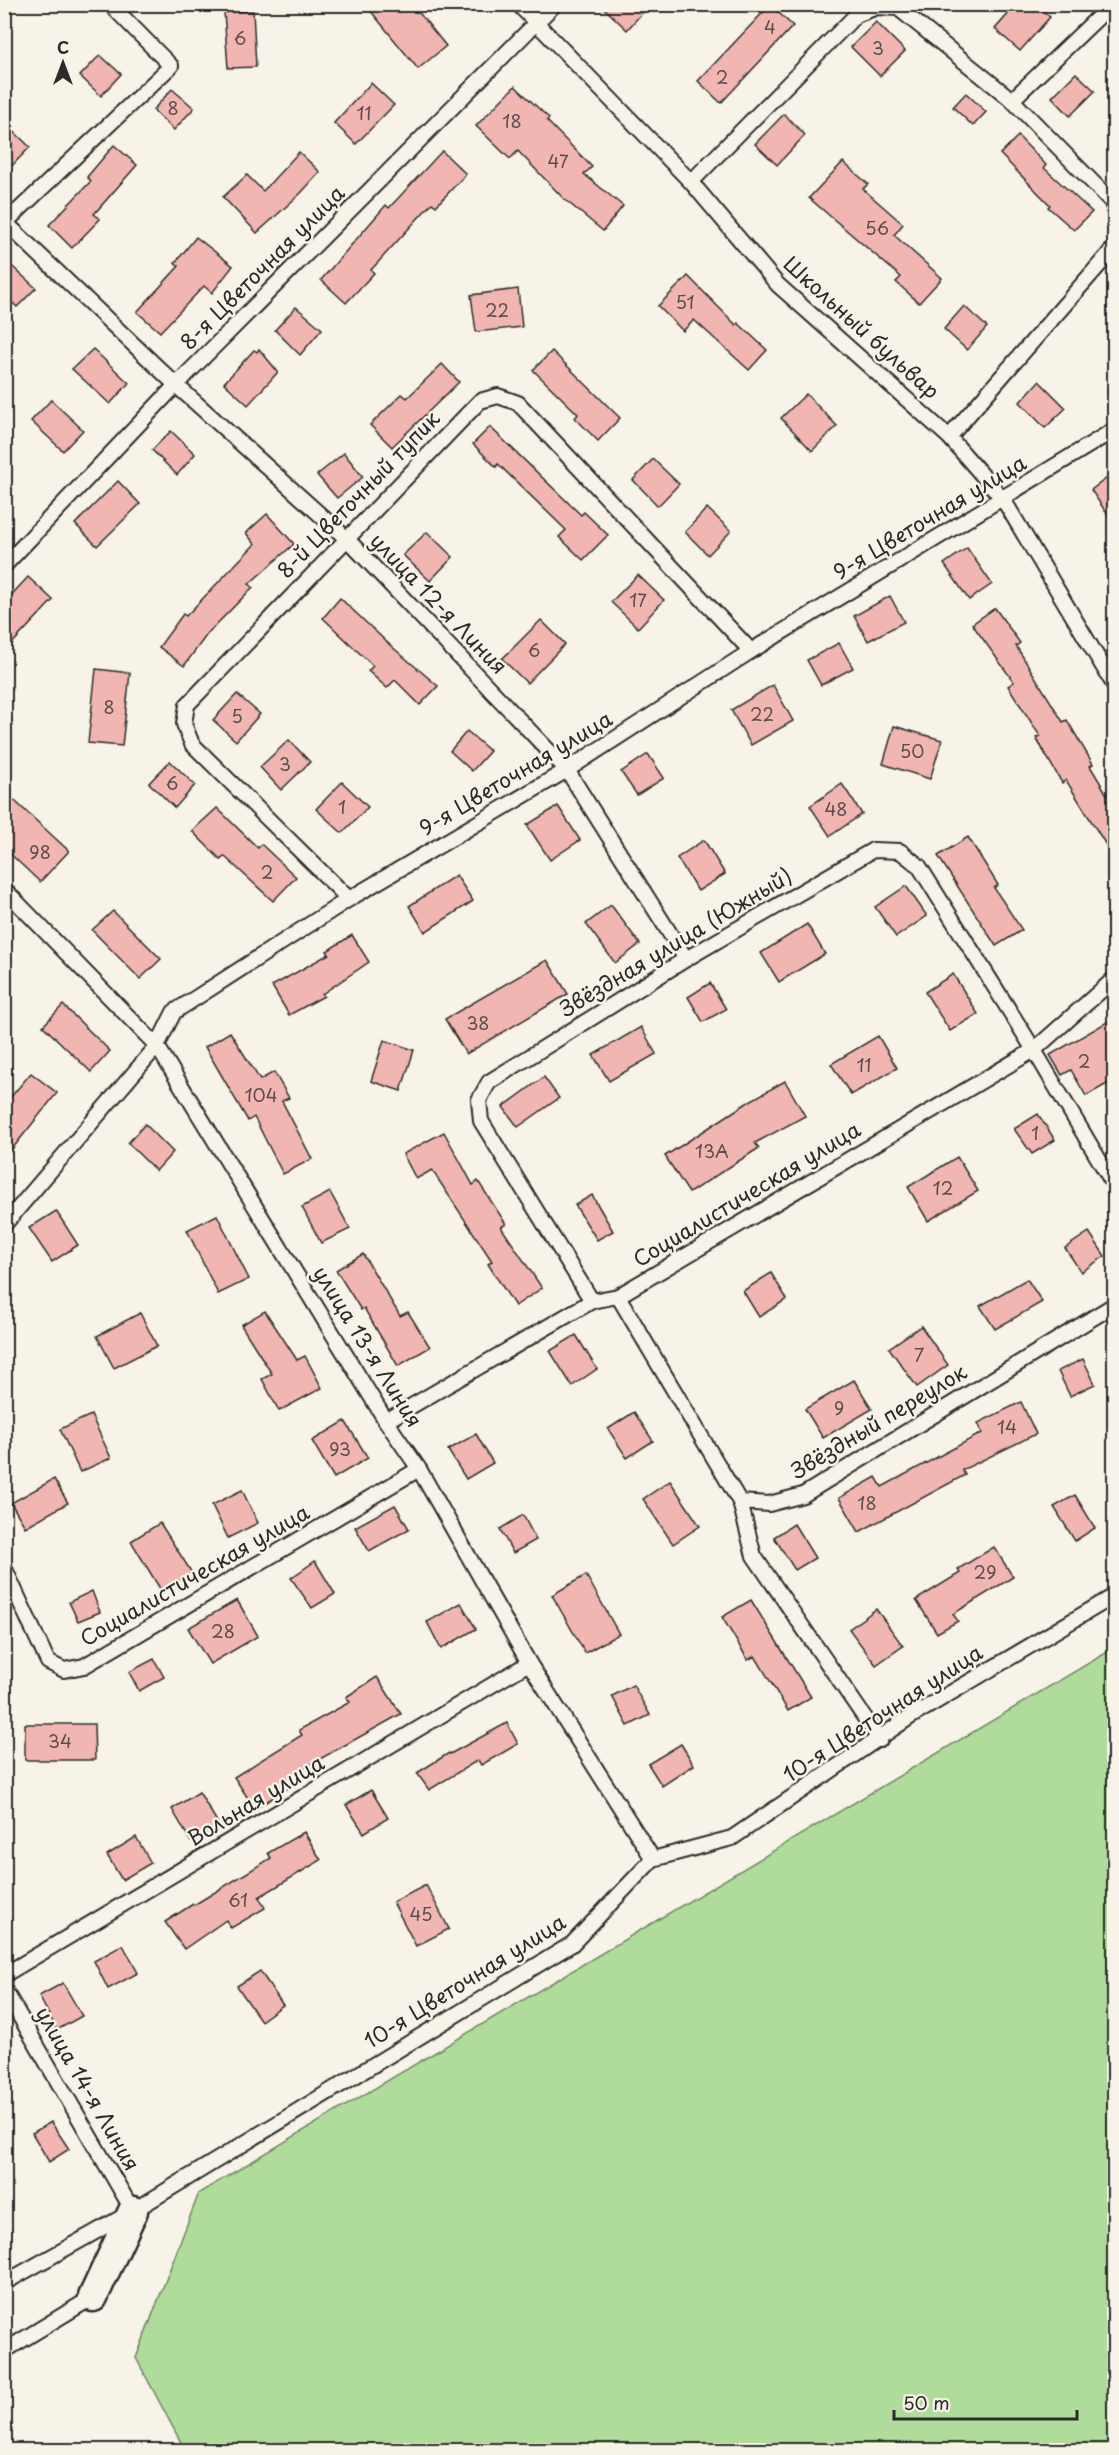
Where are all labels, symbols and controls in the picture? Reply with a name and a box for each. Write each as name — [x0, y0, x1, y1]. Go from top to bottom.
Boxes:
house number: 4 — [764, 13, 776, 40]
house number: 6 — [234, 24, 246, 51]
north arrow — [33, 33, 93, 93]
house number: 3 — [872, 34, 884, 61]
text: С — [57, 35, 69, 59]
house number: 2 — [716, 63, 728, 90]
house number: 8 — [167, 94, 179, 121]
house number: 11 — [356, 99, 372, 126]
house number: 18 — [502, 107, 522, 134]
house number: 47 — [547, 147, 569, 174]
street label: 8-я Цветочная улица — [172, 177, 352, 356]
house number: 56 — [865, 214, 889, 241]
street label: Школьный бульвар — [777, 248, 948, 406]
house number: 51 — [675, 288, 695, 315]
house number: 22 — [485, 296, 509, 323]
street label: 8-й Цветочный тупик — [269, 402, 447, 585]
street label: 9-я Цветочная улица — [826, 445, 1032, 587]
street label: улица 12-я Линия — [363, 525, 516, 681]
house number: 17 — [629, 586, 647, 613]
house number: 6 — [528, 636, 540, 663]
house number: 8 — [103, 693, 115, 720]
house number: 22 — [750, 700, 774, 727]
street label: 9-я Цветочная улица — [412, 701, 618, 843]
house number: 5 — [231, 702, 243, 729]
house number: 50 — [900, 737, 924, 764]
house number: 3 — [279, 750, 291, 777]
house number: 6 — [166, 769, 178, 796]
house number: 1 — [338, 793, 346, 820]
house number: 48 — [824, 795, 848, 822]
house number: 98 — [29, 838, 51, 865]
house number: 2 — [261, 858, 273, 885]
street label: Звёздная улица (Южный) — [553, 859, 797, 1024]
house number: 38 — [466, 1009, 490, 1036]
house number: 2 — [1078, 1047, 1090, 1074]
house number: 11 — [856, 1051, 872, 1078]
house number: 104 — [244, 1081, 278, 1108]
street label: Социалистическая улица — [626, 1112, 866, 1274]
house number: 1 — [1031, 1119, 1039, 1146]
house number: 13А — [695, 1137, 729, 1164]
house number: 12 — [933, 1174, 953, 1201]
street label: улица 13-я Линия — [306, 1259, 431, 1433]
house number: 7 — [914, 1341, 924, 1368]
street label: Звёздный переулок — [784, 1355, 973, 1486]
house number: 9 — [834, 1394, 844, 1421]
house number: 14 — [997, 1413, 1017, 1440]
house number: 93 — [329, 1435, 351, 1462]
house number: 18 — [857, 1489, 877, 1516]
street label: Социалистическая улица — [73, 1495, 315, 1653]
house number: 29 — [974, 1558, 996, 1585]
house number: 28 — [211, 1617, 235, 1644]
street label: 10-я Цветочная улица — [776, 1635, 989, 1789]
house number: 34 — [48, 1727, 72, 1754]
street label: Вольная улица — [180, 1745, 330, 1853]
house number: 61 — [228, 1886, 248, 1913]
house number: 45 — [410, 1900, 433, 1927]
street label: 10-я Цветочная улица — [357, 1905, 572, 2056]
street label: улица 14-я Линия — [29, 2000, 149, 2176]
scale bar — [894, 2383, 1077, 2421]
text: 50 m — [903, 2389, 950, 2416]

